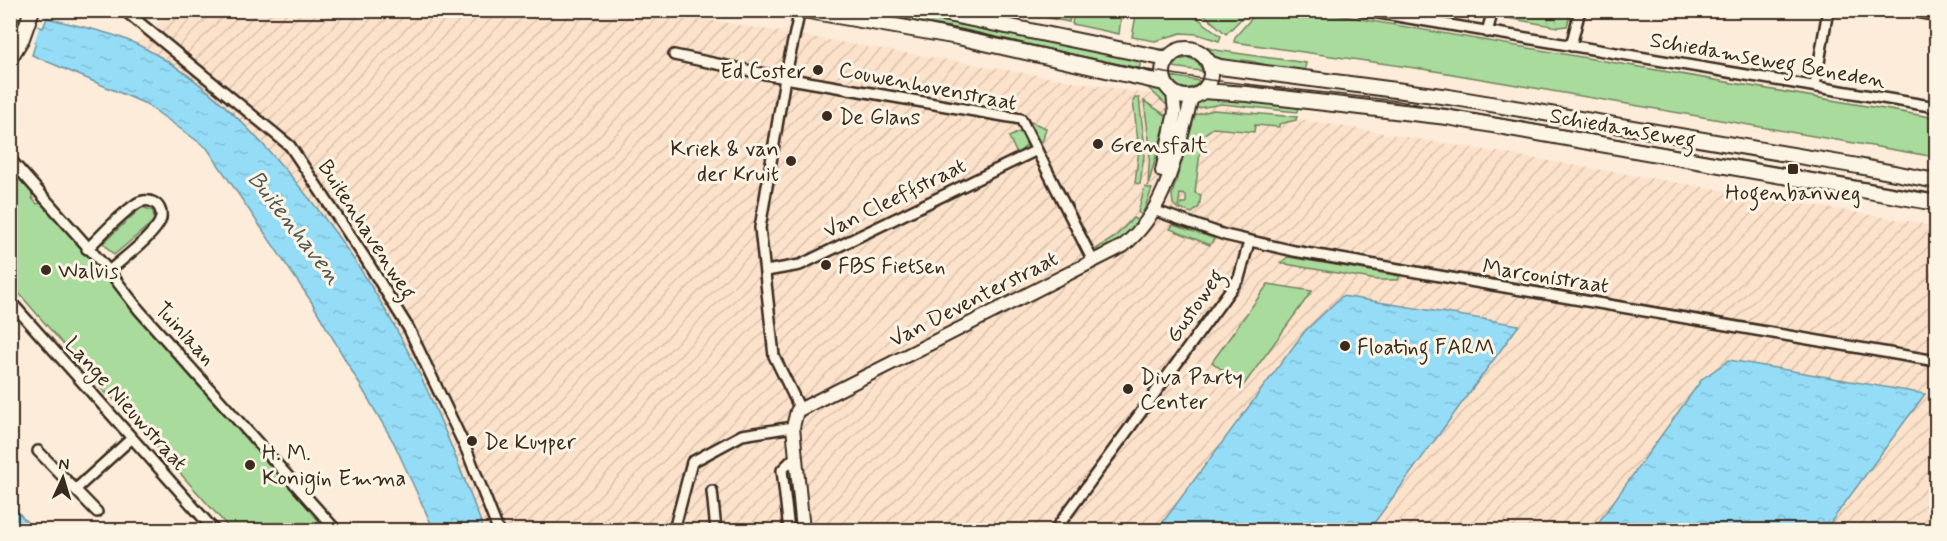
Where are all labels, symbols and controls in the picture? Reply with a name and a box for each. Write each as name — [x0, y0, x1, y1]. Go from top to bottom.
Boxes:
street label: Schiedamseweg Beneden — [1647, 26, 1888, 98]
street label: Couwenhovenstraat — [836, 56, 1019, 118]
place label: Ed Coster — [720, 58, 806, 86]
marker: Ed Coster — [811, 63, 825, 77]
street label: Schiedamseweg — [1547, 102, 1698, 159]
place label: De Glans — [839, 104, 921, 132]
marker: De Glans — [820, 109, 834, 123]
place label: Grensfalt — [1110, 132, 1208, 160]
place label: Kriek & van der Kruit — [670, 136, 779, 189]
marker: Grensfalt — [1091, 137, 1105, 151]
street label: Van Cleeffstraat — [819, 152, 971, 245]
marker: Kriek & van der Kruit — [784, 154, 798, 168]
street label: Buitenhavenweg — [308, 155, 422, 307]
marker: Hogenbanweg — [1786, 162, 1800, 176]
water label: Buitenhaven — [240, 165, 348, 291]
place label: Hogenbanweg — [1725, 180, 1861, 211]
street label: Van Deventerstraat — [885, 245, 1063, 354]
place label: FBS Fietsen — [838, 253, 946, 281]
street label: Marconistraat — [1481, 253, 1611, 301]
place label: Walvis — [58, 258, 119, 286]
marker: FBS Fietsen — [819, 258, 833, 272]
marker: Walvis — [39, 263, 53, 277]
street label: Gustoweg — [1160, 264, 1234, 350]
street label: Tuinlaan — [148, 296, 221, 372]
street label: Lange Nieuwstraat — [59, 329, 195, 477]
place label: Floating FARM — [1357, 334, 1495, 365]
marker: Floating FARM — [1338, 339, 1352, 353]
place label: Diva Party Center — [1140, 364, 1243, 417]
marker: Diva Party Center — [1121, 382, 1135, 396]
place label: De Kuyper — [484, 429, 577, 457]
marker: De Kuyper — [465, 434, 479, 448]
place label: H. M. Konigin Emma — [262, 440, 406, 496]
north arrow — [33, 448, 93, 508]
marker: H. M. Konigin Emma — [243, 458, 257, 472]

